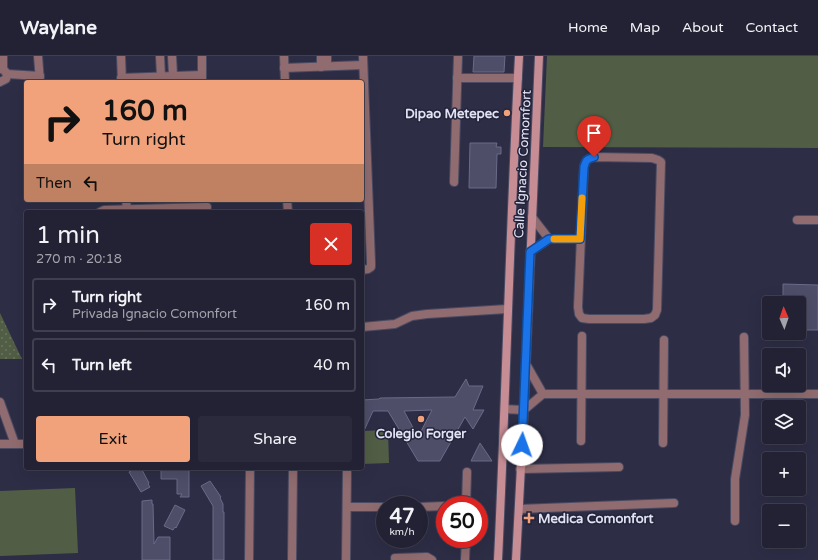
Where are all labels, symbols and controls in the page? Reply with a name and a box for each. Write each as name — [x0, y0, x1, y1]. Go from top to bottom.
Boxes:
text: Waylane — [20, 17, 97, 39]
text: Home — [568, 19, 608, 36]
text: Map — [630, 19, 660, 36]
text: About — [682, 19, 724, 36]
text: Contact — [746, 19, 798, 36]
street label: Calle Ignacio Comonfort — [511, 89, 535, 239]
text: 160 m — [102, 94, 188, 128]
icon: right — [36, 96, 88, 148]
place label: Dipao Metepec — [405, 106, 499, 122]
marker: Dipao Metepec — [502, 108, 512, 118]
pin — [577, 116, 611, 157]
icon: arrive — [583, 122, 605, 144]
text: Turn right — [102, 128, 186, 150]
icon: left — [80, 172, 102, 194]
text: Then — [36, 174, 72, 192]
text: 1 min — [36, 221, 100, 250]
button: close — [310, 223, 352, 265]
text: 270 m · 20:18 — [36, 251, 122, 267]
text: Turn right — [72, 288, 142, 306]
icon: right — [38, 294, 60, 316]
text: 160 m — [304, 296, 350, 314]
north arrow — [762, 296, 806, 340]
map controls — [762, 296, 806, 548]
text: Privada Ignacio Comonfort — [72, 306, 237, 322]
button: sound — [762, 348, 806, 392]
icon: left — [38, 354, 60, 376]
text: Turn left — [72, 356, 132, 374]
text: 40 m — [313, 356, 350, 374]
button: layers — [762, 400, 806, 444]
marker: Colegio Forger — [416, 414, 426, 424]
button: Exit — [36, 416, 190, 462]
button: Share — [198, 416, 352, 462]
position arrow — [501, 424, 543, 466]
place label: Colegio Forger — [376, 426, 467, 442]
button: + — [762, 452, 806, 496]
speed limit sign: 50 — [436, 496, 488, 548]
button: − — [762, 504, 806, 548]
text: 47 — [389, 505, 415, 529]
place label: Medica Comonfort — [538, 511, 654, 527]
marker: Medica Comonfort — [523, 512, 535, 524]
text: km/h — [389, 526, 415, 538]

